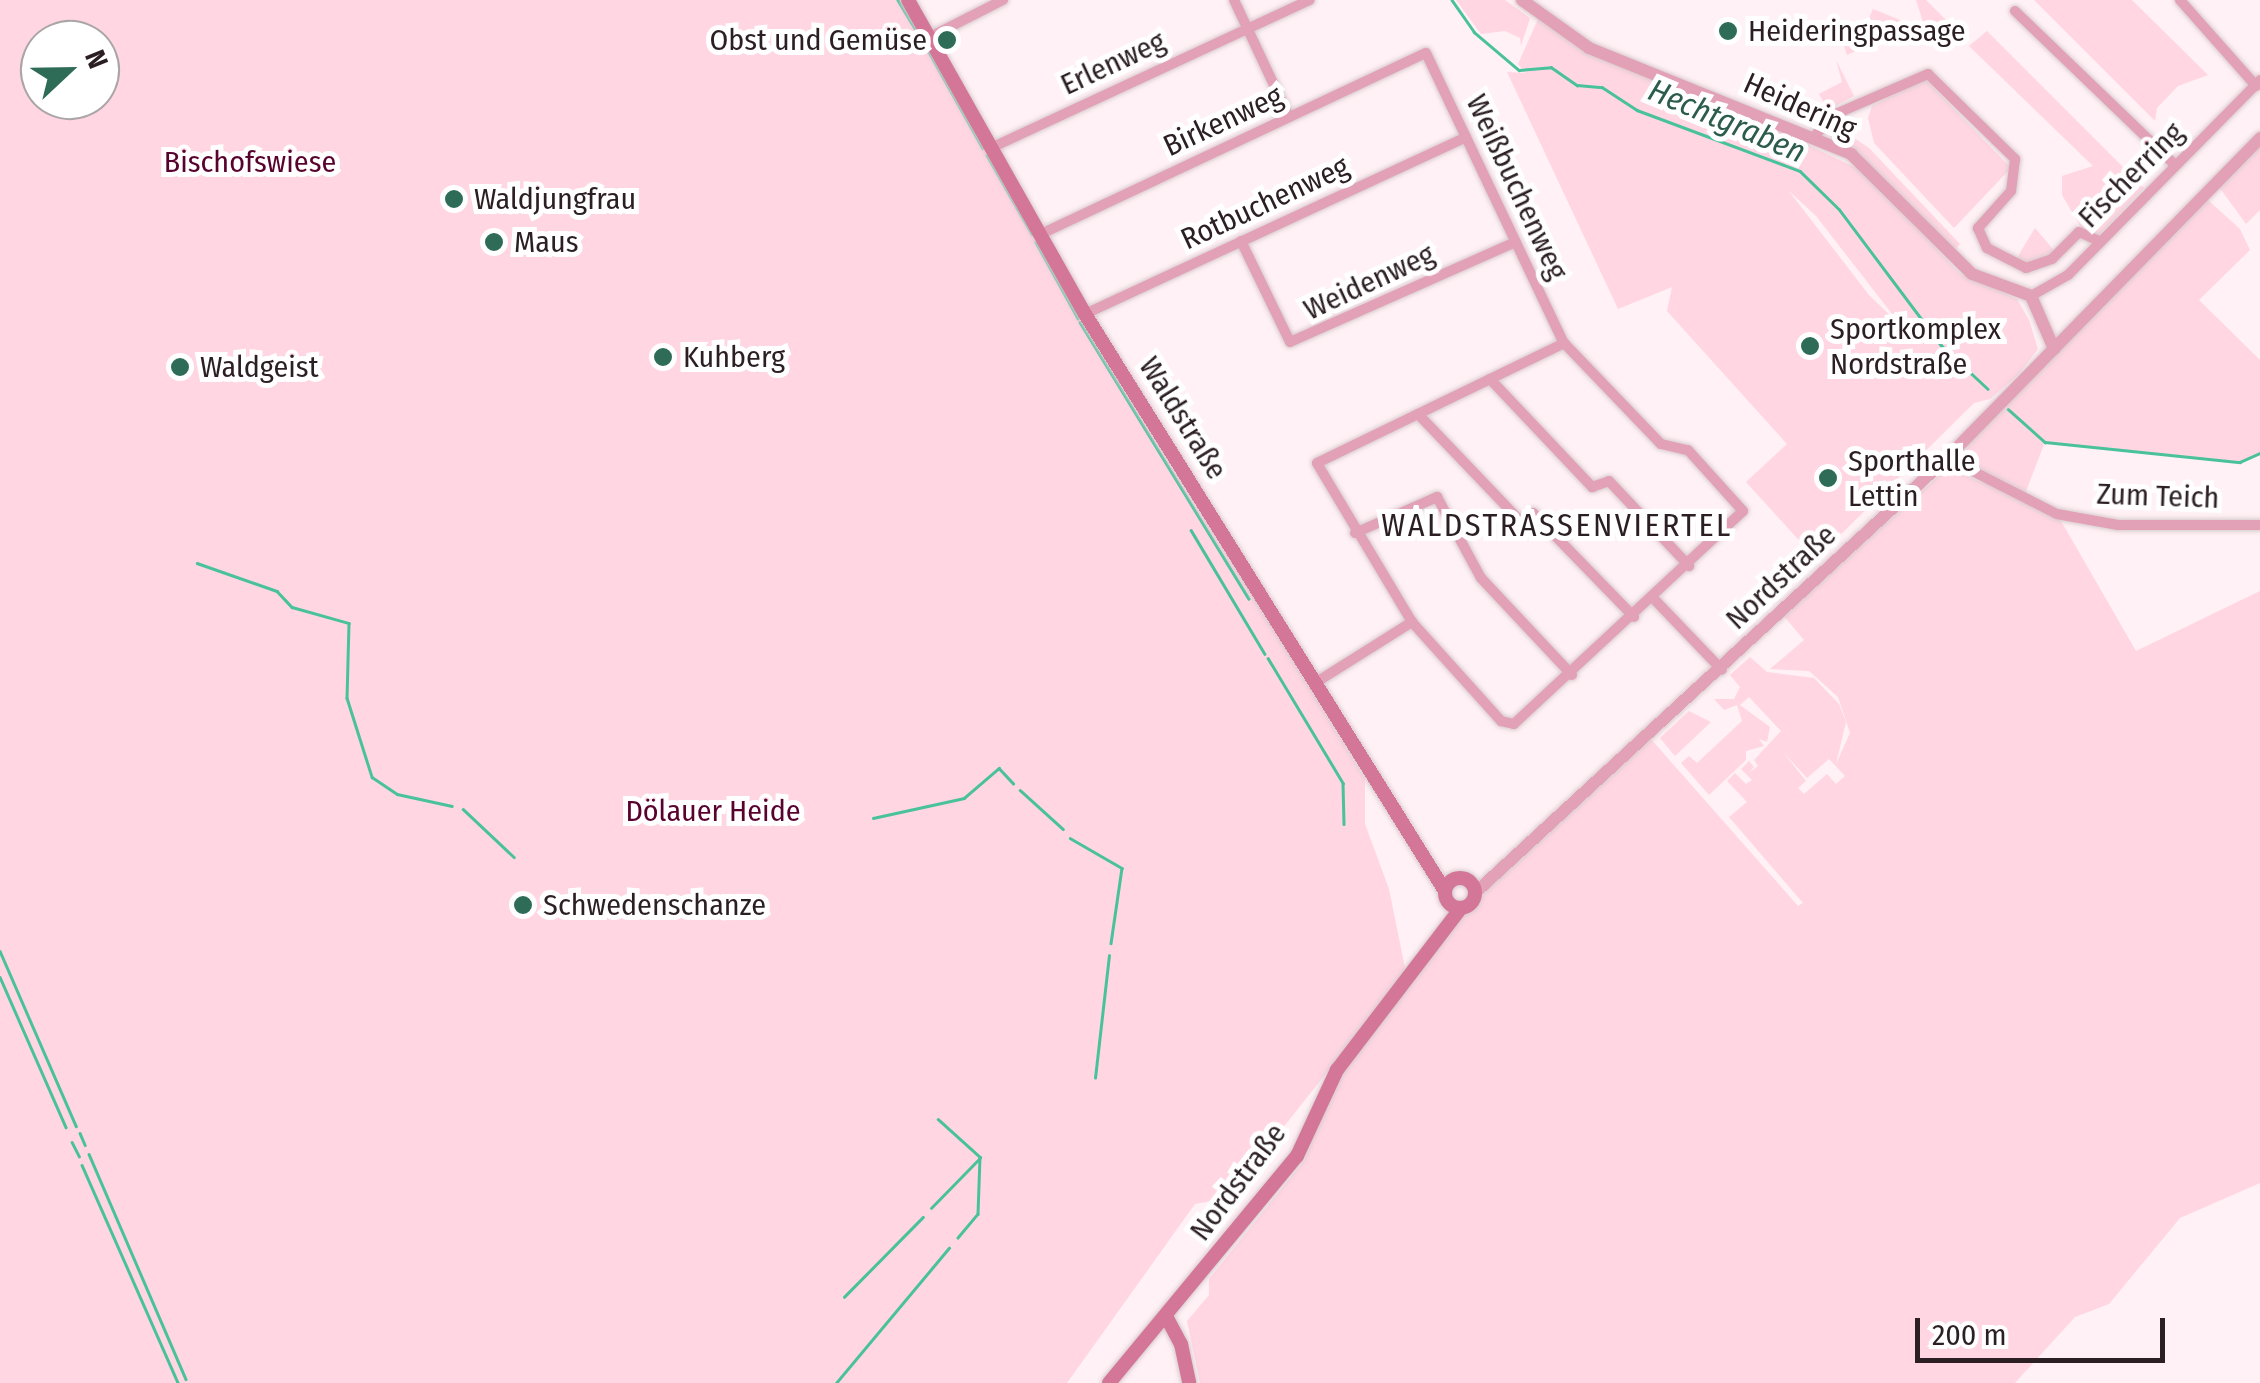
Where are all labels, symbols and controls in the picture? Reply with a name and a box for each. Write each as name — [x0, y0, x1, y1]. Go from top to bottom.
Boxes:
place label: Heideringpassage — [1748, 13, 1966, 49]
north arrow — [20, 20, 120, 120]
marker: Heideringpassage — [1717, 20, 1739, 42]
place label: Obst und Gemüse — [710, 22, 927, 58]
street label: Erlenweg — [1055, 23, 1171, 103]
marker: Obst und Gemüse — [936, 29, 958, 51]
text: N — [78, 45, 115, 73]
street label: Heidering — [1738, 65, 1862, 147]
water label: Hechtgraben — [1643, 71, 1811, 171]
street label: Birkenweg — [1158, 78, 1288, 164]
street label: Weißbuchenweg — [1458, 89, 1576, 285]
street label: Fischerring — [2071, 115, 2191, 235]
park label: Bischofswiese — [164, 144, 336, 180]
street label: Rotbuchenweg — [1175, 148, 1355, 258]
place label: Waldjungfrau — [474, 181, 636, 217]
marker: Waldjungfrau — [443, 188, 465, 210]
place label: Maus — [514, 224, 579, 260]
marker: Maus — [483, 231, 505, 253]
street label: Weidenweg — [1298, 236, 1440, 328]
place label: Sportkomplex Nordstraße — [1830, 311, 2001, 382]
marker: Sportkomplex Nordstraße — [1799, 335, 1821, 357]
place label: Kuhberg — [683, 339, 785, 375]
marker: Kuhberg — [652, 346, 674, 368]
place label: Waldgeist — [200, 349, 318, 385]
street label: Waldstraße — [1131, 350, 1235, 486]
marker: Waldgeist — [169, 356, 191, 378]
place label: Sporthalle Lettin — [1848, 443, 1976, 514]
marker: Sporthalle Lettin — [1817, 467, 1839, 489]
street label: Zum Teich — [2096, 476, 2220, 516]
district label: WALDSTRASSENVIERTEL — [1381, 506, 1733, 544]
street label: Nordstraße — [1718, 517, 1844, 637]
park label: Dölauer Heide — [625, 793, 801, 829]
place label: Schwedenschanze — [543, 887, 766, 923]
marker: Schwedenschanze — [512, 894, 534, 916]
street label: Nordstraße — [1182, 1116, 1294, 1248]
scale bar — [1920, 1298, 2170, 1360]
text: 200 m — [1932, 1317, 2007, 1353]

